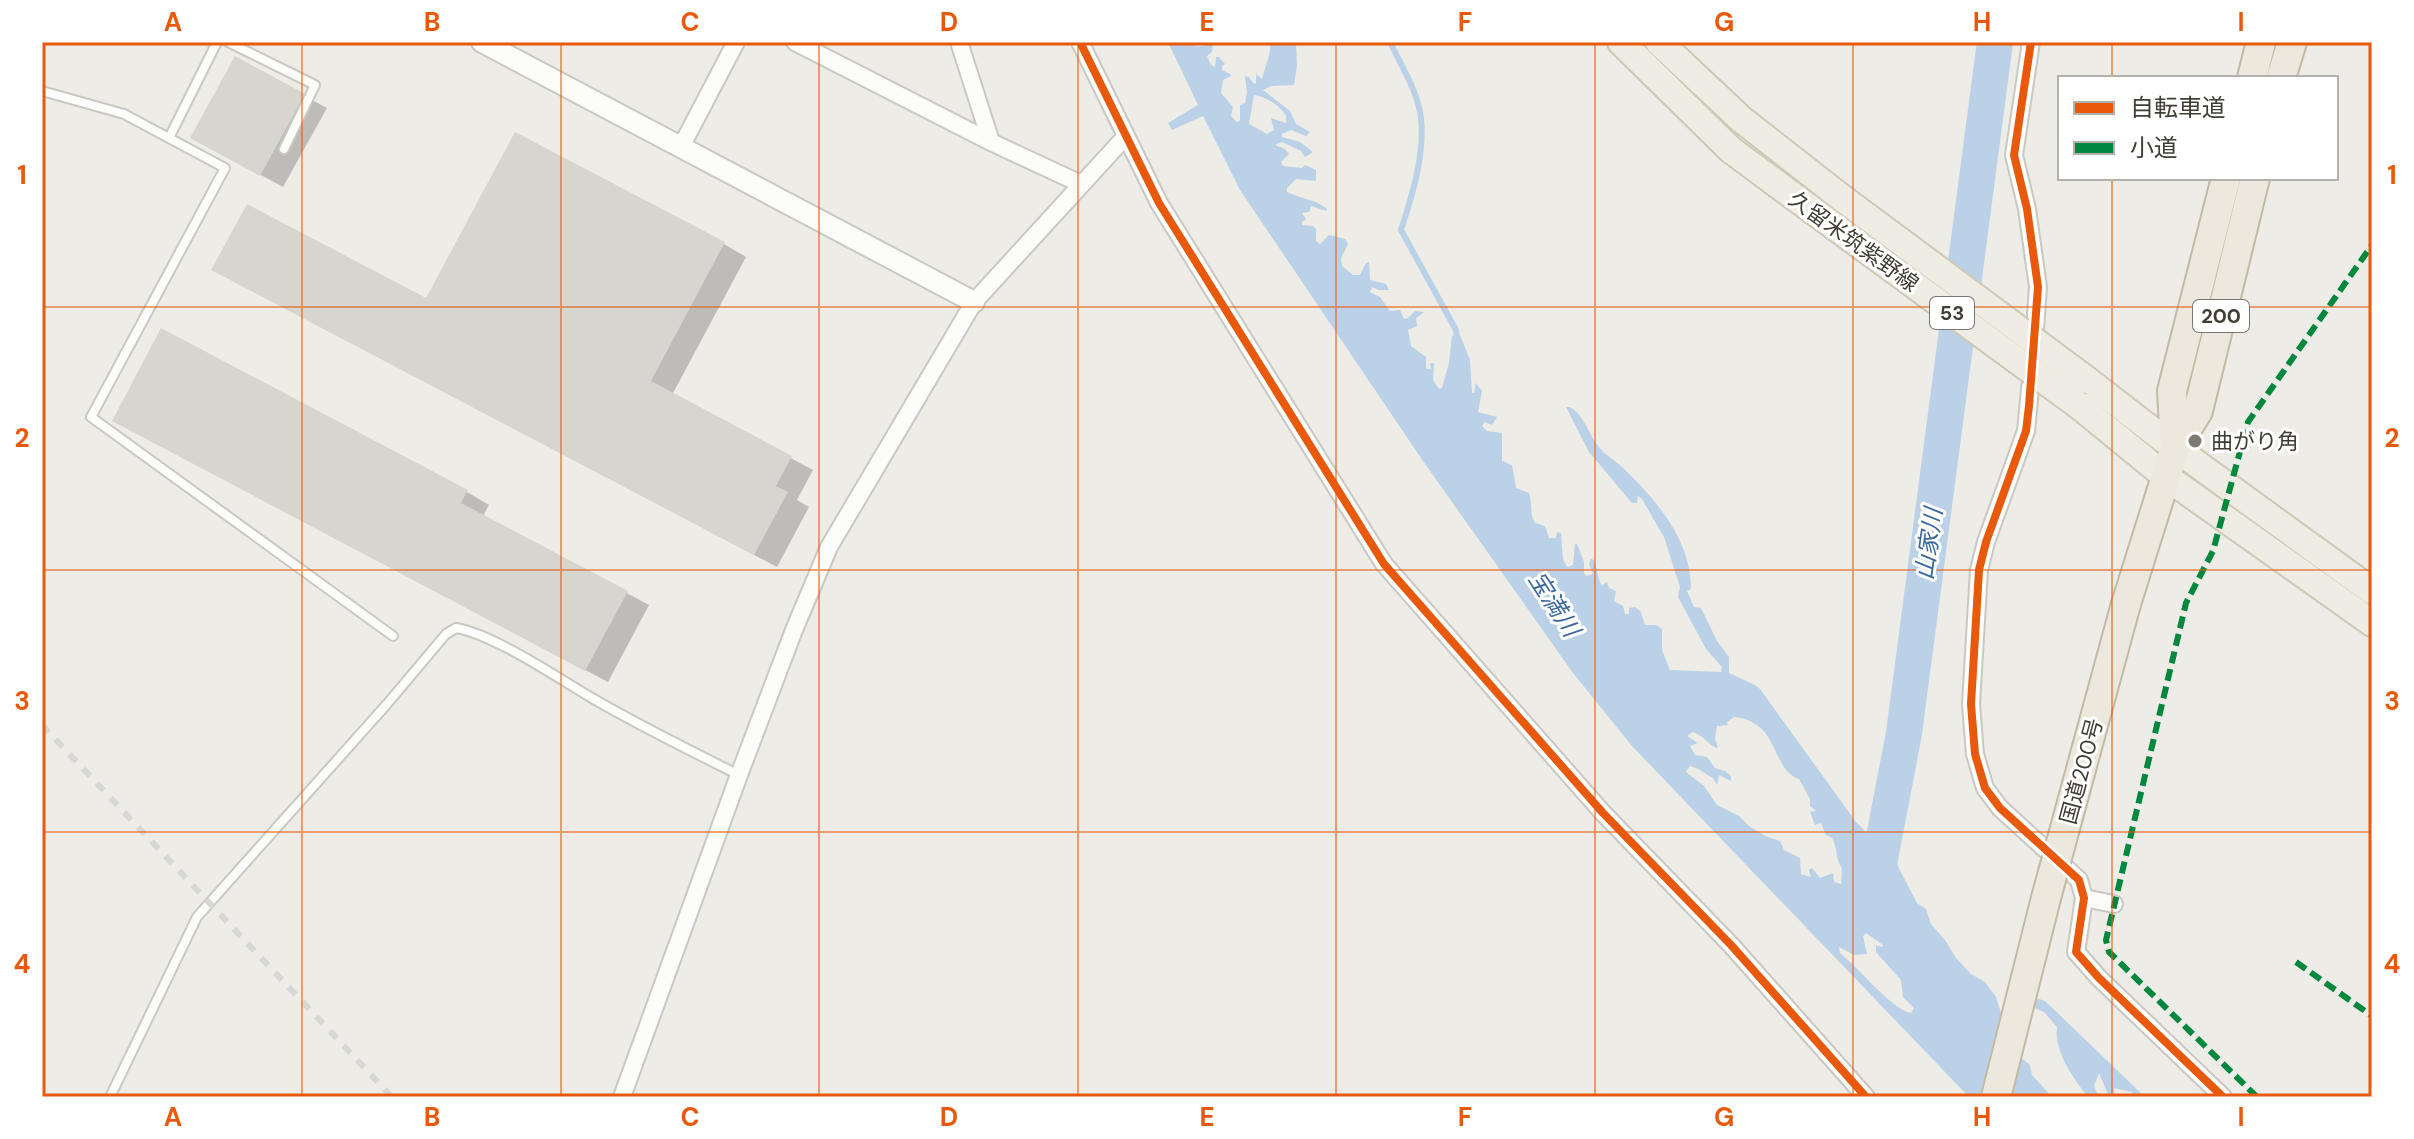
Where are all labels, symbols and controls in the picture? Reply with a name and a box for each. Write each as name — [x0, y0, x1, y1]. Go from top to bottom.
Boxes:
text: A — [164, 5, 182, 39]
text: B — [424, 5, 440, 39]
text: C — [680, 5, 700, 39]
text: D — [940, 5, 958, 39]
text: E — [1199, 5, 1215, 39]
text: F — [1458, 5, 1472, 39]
text: G — [1714, 5, 1734, 39]
text: H — [1973, 5, 1991, 39]
text: I — [2237, 5, 2245, 39]
legend — [2058, 76, 2338, 180]
text: 自転車道 — [2130, 92, 2226, 123]
text: 小道 — [2130, 132, 2178, 163]
text: 1 — [17, 158, 27, 192]
text: 1 — [2387, 158, 2397, 192]
street label: 久留米筑紫野線 — [1783, 184, 1925, 298]
road number: 53 — [1930, 297, 1974, 329]
road number: 200 — [2193, 300, 2249, 332]
text: 2 — [14, 421, 30, 455]
text: 2 — [2384, 421, 2400, 455]
place label: 曲がり角 — [2211, 427, 2299, 456]
marker: 曲がり角 — [2186, 432, 2204, 450]
water label: 山家川 — [1908, 503, 1949, 582]
water label: 宝満川 — [1522, 565, 1589, 645]
text: 3 — [14, 684, 30, 718]
text: 3 — [2384, 684, 2400, 718]
street label: 国道200号 — [2053, 715, 2110, 827]
text: 4 — [14, 947, 30, 981]
text: 4 — [2384, 947, 2400, 981]
text: A — [164, 1100, 182, 1134]
text: B — [424, 1100, 440, 1134]
text: C — [680, 1100, 700, 1134]
text: D — [940, 1100, 958, 1134]
text: E — [1199, 1100, 1215, 1134]
text: F — [1458, 1100, 1472, 1134]
text: G — [1714, 1100, 1734, 1134]
text: H — [1973, 1100, 1991, 1134]
text: I — [2237, 1100, 2245, 1134]

